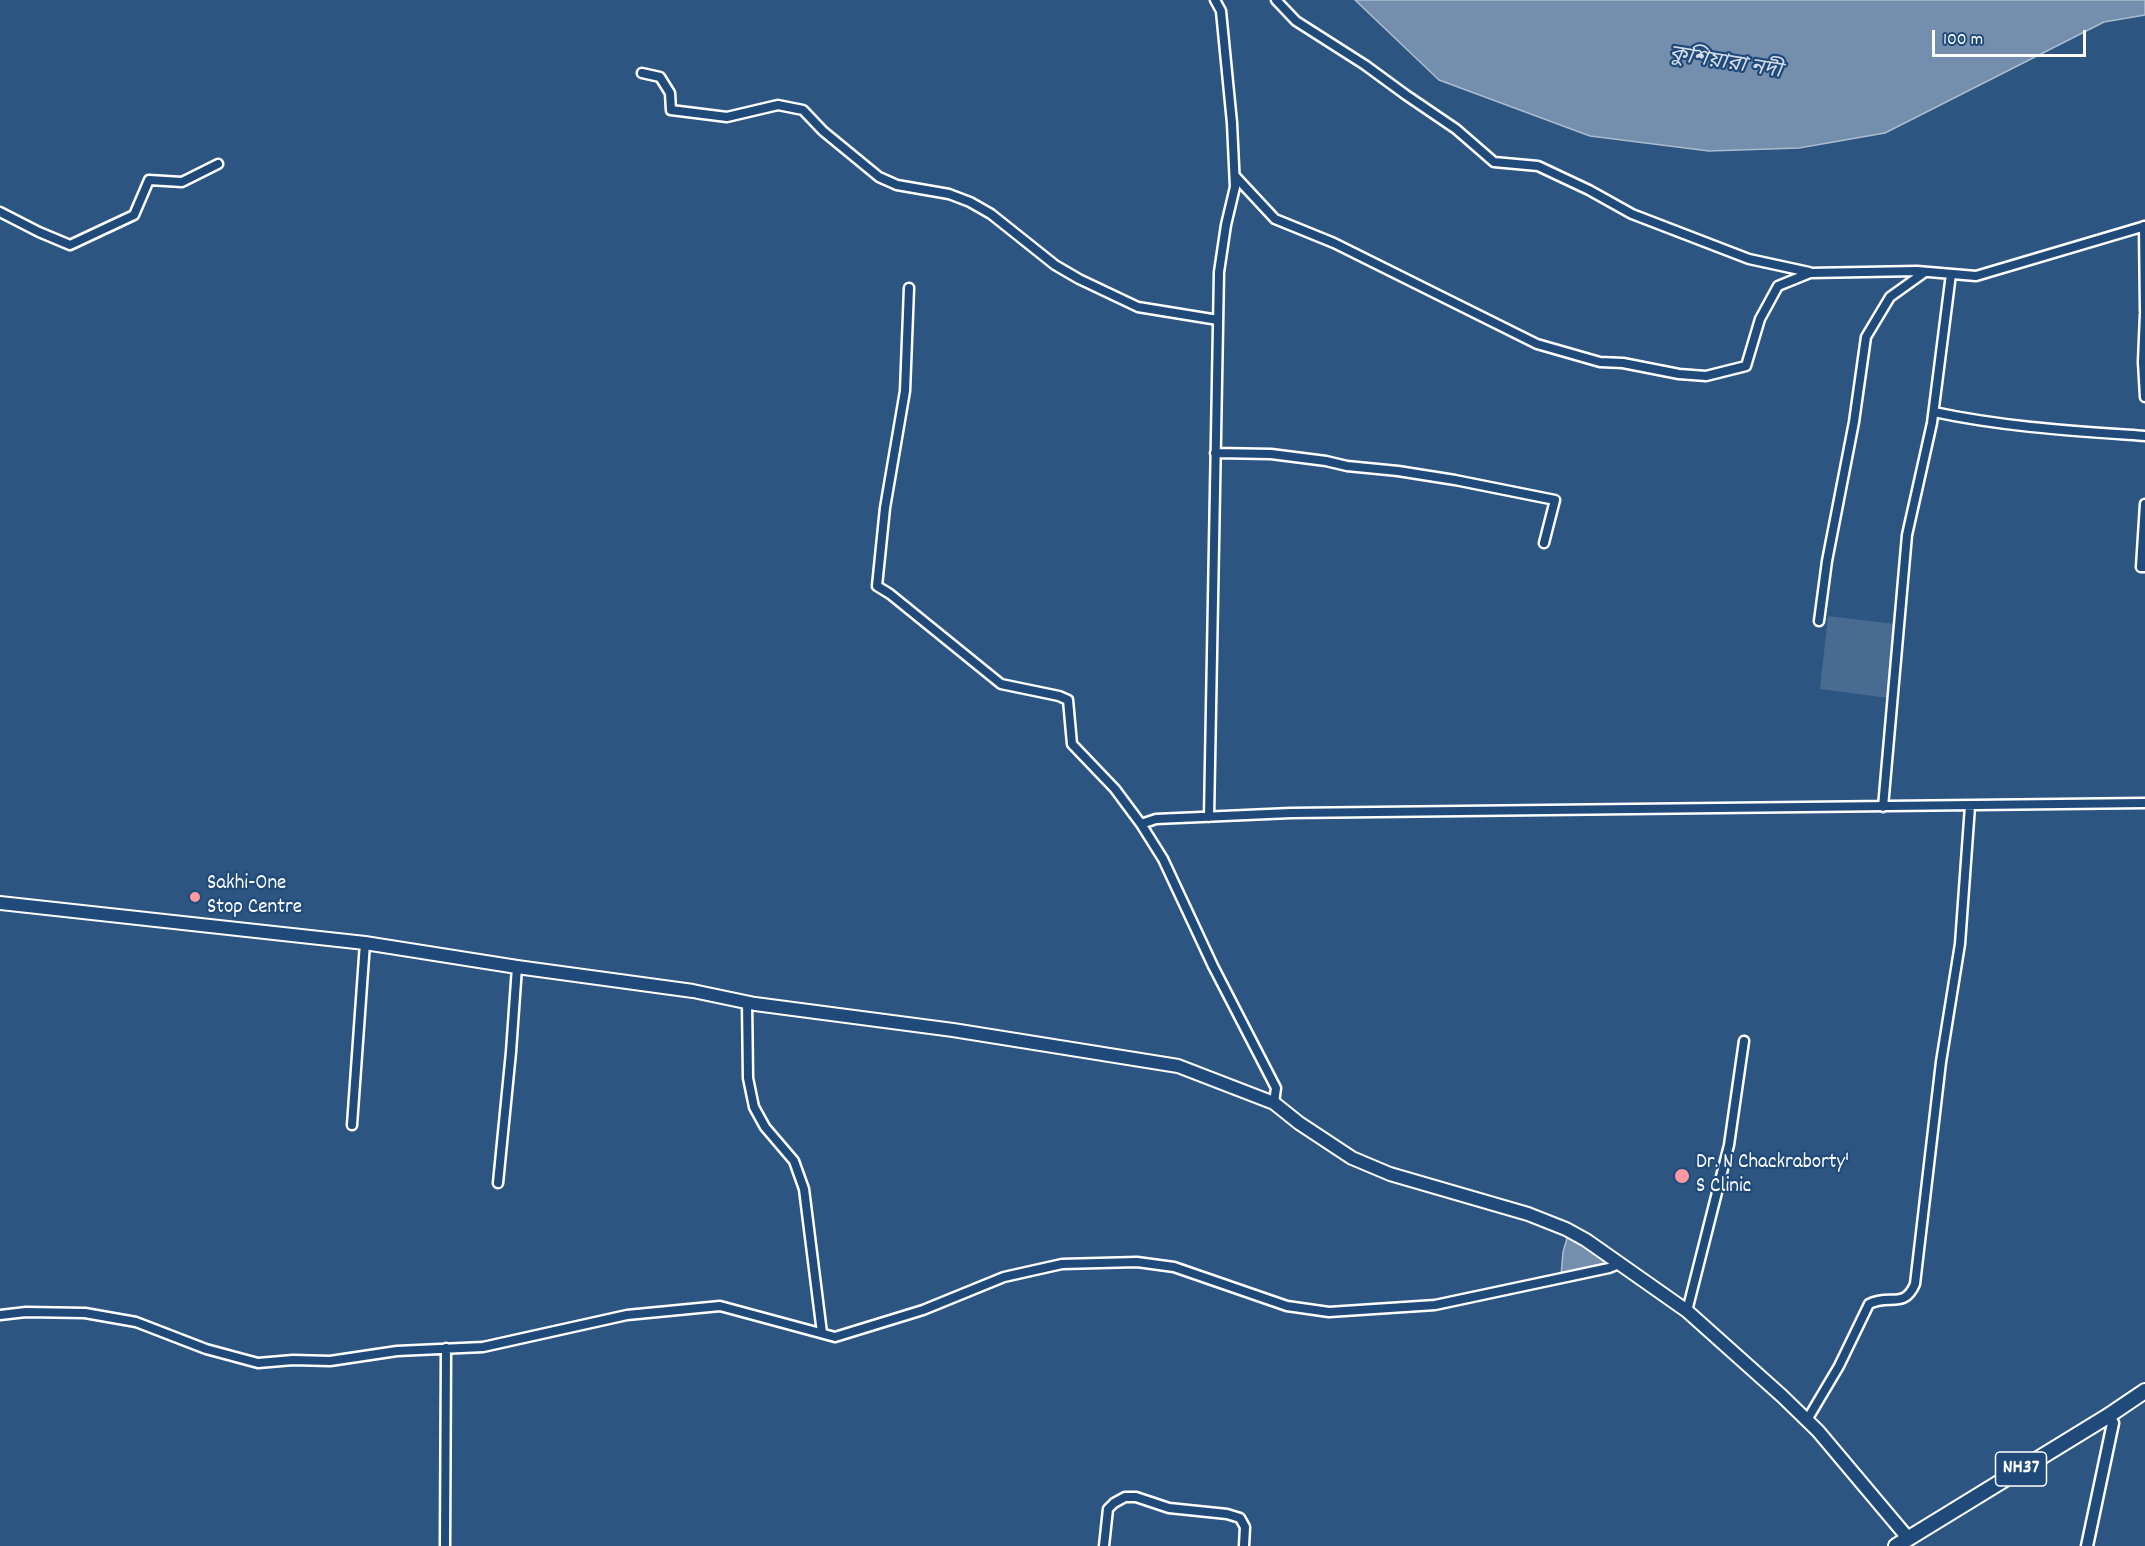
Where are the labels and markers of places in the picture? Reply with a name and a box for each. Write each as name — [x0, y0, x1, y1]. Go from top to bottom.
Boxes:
place label: Sakhi-One Stop Centre — [207, 872, 302, 922]
marker: Sakhi-One Stop Centre — [188, 890, 202, 904]
place label: Dr. N Chackraborty' S Clinic — [1696, 1151, 1849, 1201]
marker: Dr. N Chackraborty' S Clinic — [1673, 1167, 1691, 1185]

